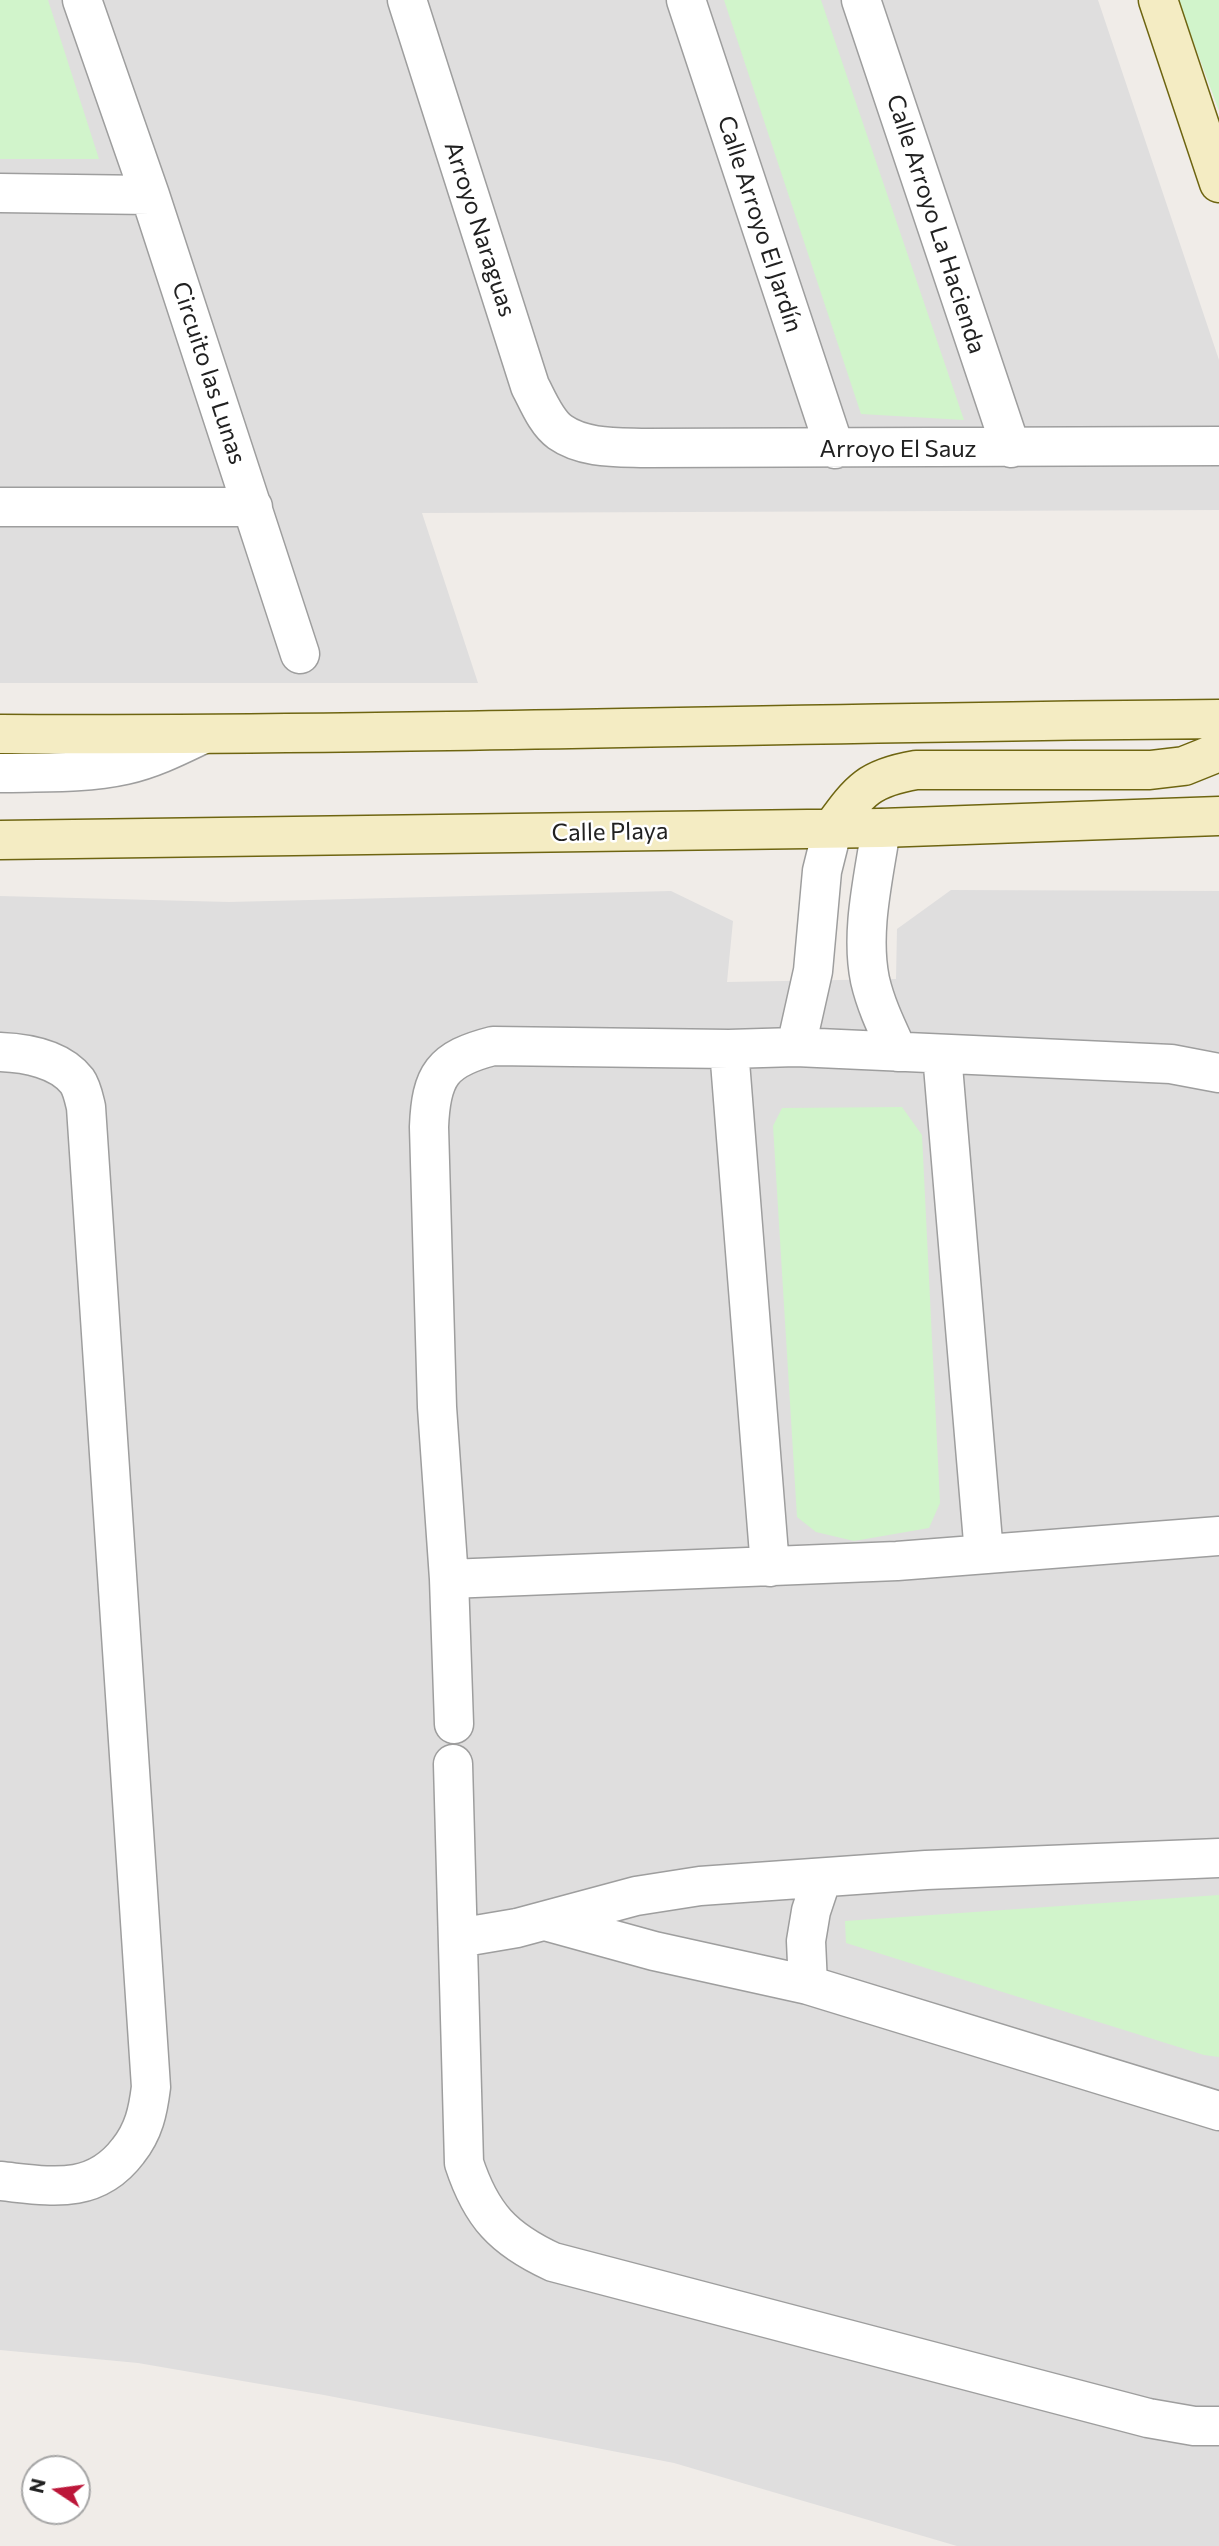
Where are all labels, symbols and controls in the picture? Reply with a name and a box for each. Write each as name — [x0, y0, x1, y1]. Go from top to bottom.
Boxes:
street label: Calle Arroyo La Hacienda — [880, 91, 992, 357]
street label: Calle Arroyo El Jardín — [711, 112, 809, 336]
street label: Arroyo Naraguas — [438, 138, 522, 320]
street label: Circuito las Lunas — [166, 278, 252, 468]
street label: Arroyo El Sauz — [819, 435, 977, 463]
street label: Calle Playa — [551, 817, 669, 847]
north arrow — [21, 2455, 91, 2525]
text: N — [24, 2476, 50, 2495]

